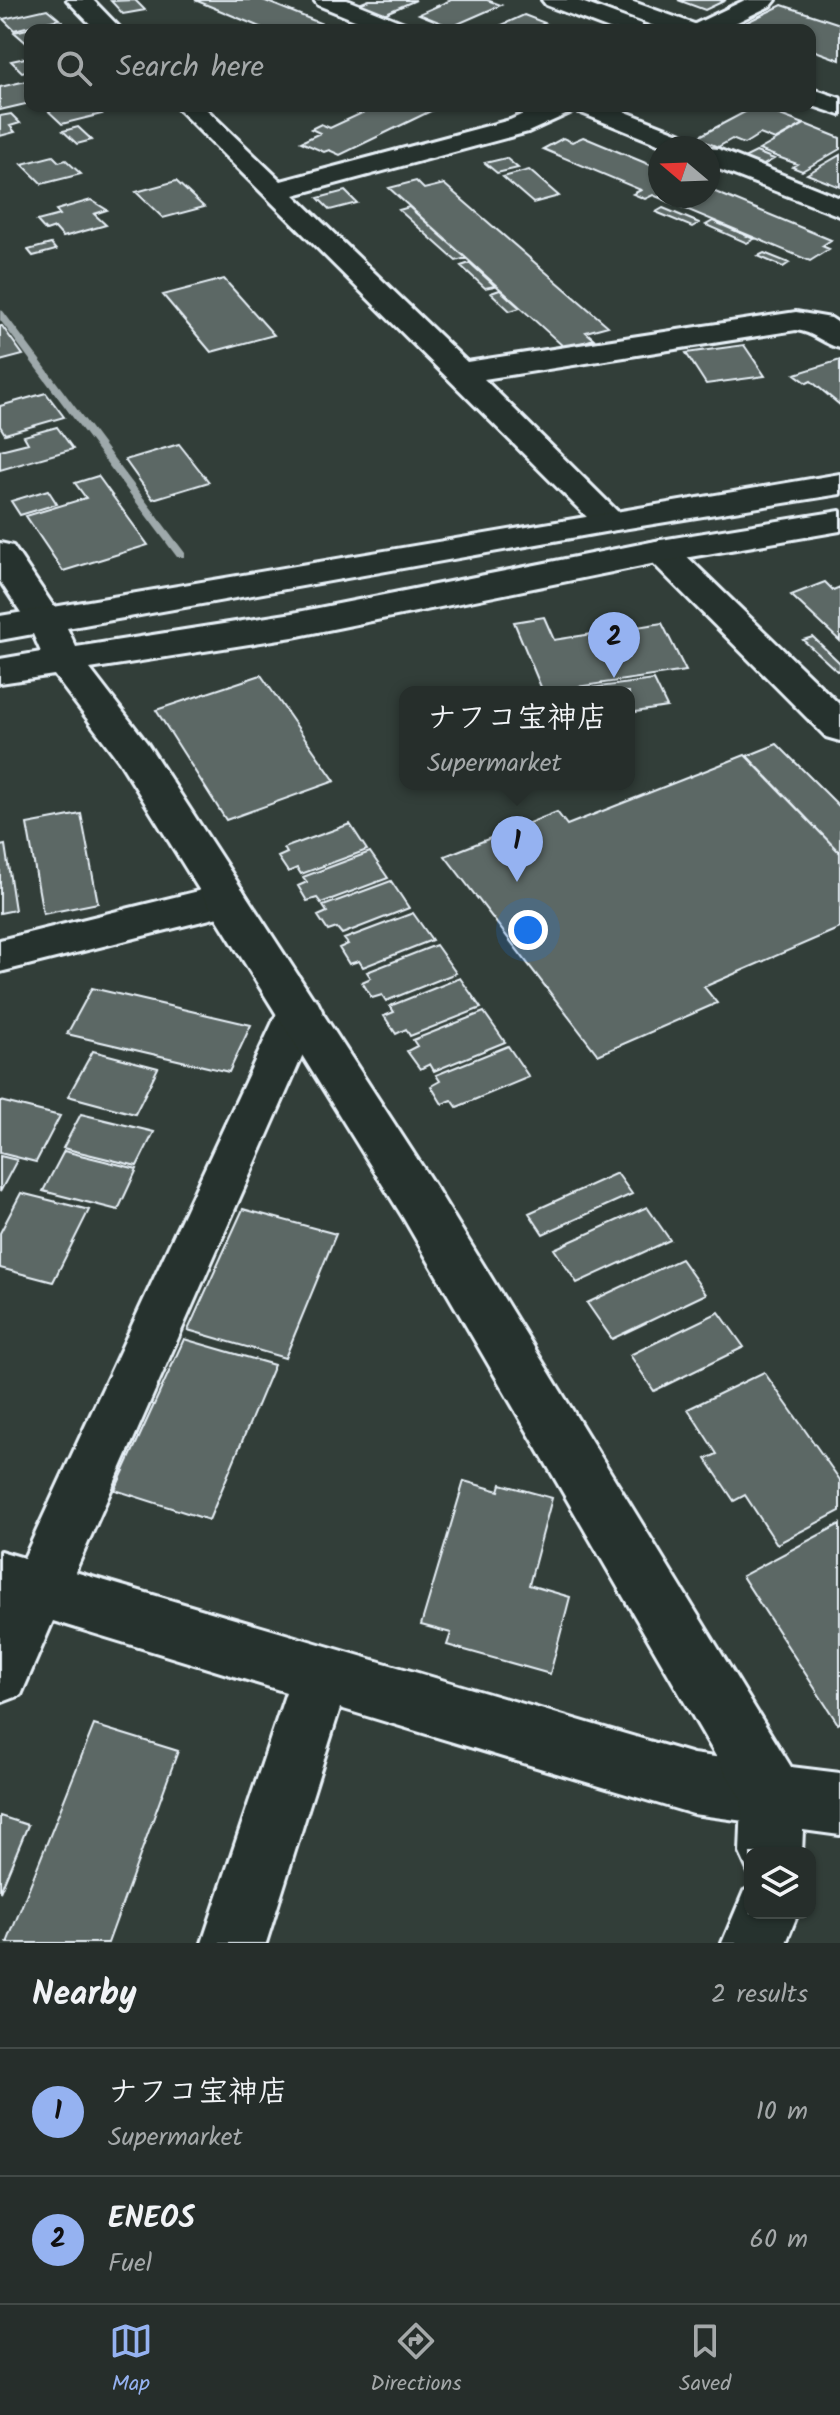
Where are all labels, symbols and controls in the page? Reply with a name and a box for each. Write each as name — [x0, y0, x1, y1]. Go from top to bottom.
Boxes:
search box — [24, 24, 816, 112]
text: Search here — [116, 44, 264, 92]
icon: search — [52, 46, 96, 90]
north arrow — [648, 136, 720, 208]
pin: 2 — [588, 612, 640, 678]
popup — [399, 686, 635, 790]
text: ナフコ宝神店 — [427, 695, 607, 743]
text: Supermarket — [427, 743, 562, 785]
pin: 1 — [491, 816, 543, 882]
your location — [508, 910, 548, 950]
map controls — [744, 1847, 816, 1919]
button: layers — [744, 1847, 816, 1919]
text: Nearby — [32, 1968, 137, 2022]
text: 2 results — [711, 1974, 808, 2016]
text: ナフコ宝神店 — [108, 2069, 288, 2117]
text: 1 — [54, 2091, 62, 2133]
text: 10 m — [756, 2091, 808, 2133]
text: Supermarket — [108, 2117, 243, 2159]
text: ENEOS — [108, 2195, 195, 2243]
text: 2 — [50, 2219, 66, 2261]
text: 60 m — [749, 2219, 808, 2261]
text: Fuel — [108, 2243, 152, 2285]
tab: Map — [109, 2319, 153, 2402]
tab: Directions — [370, 2319, 462, 2402]
tab: Saved — [679, 2319, 731, 2402]

